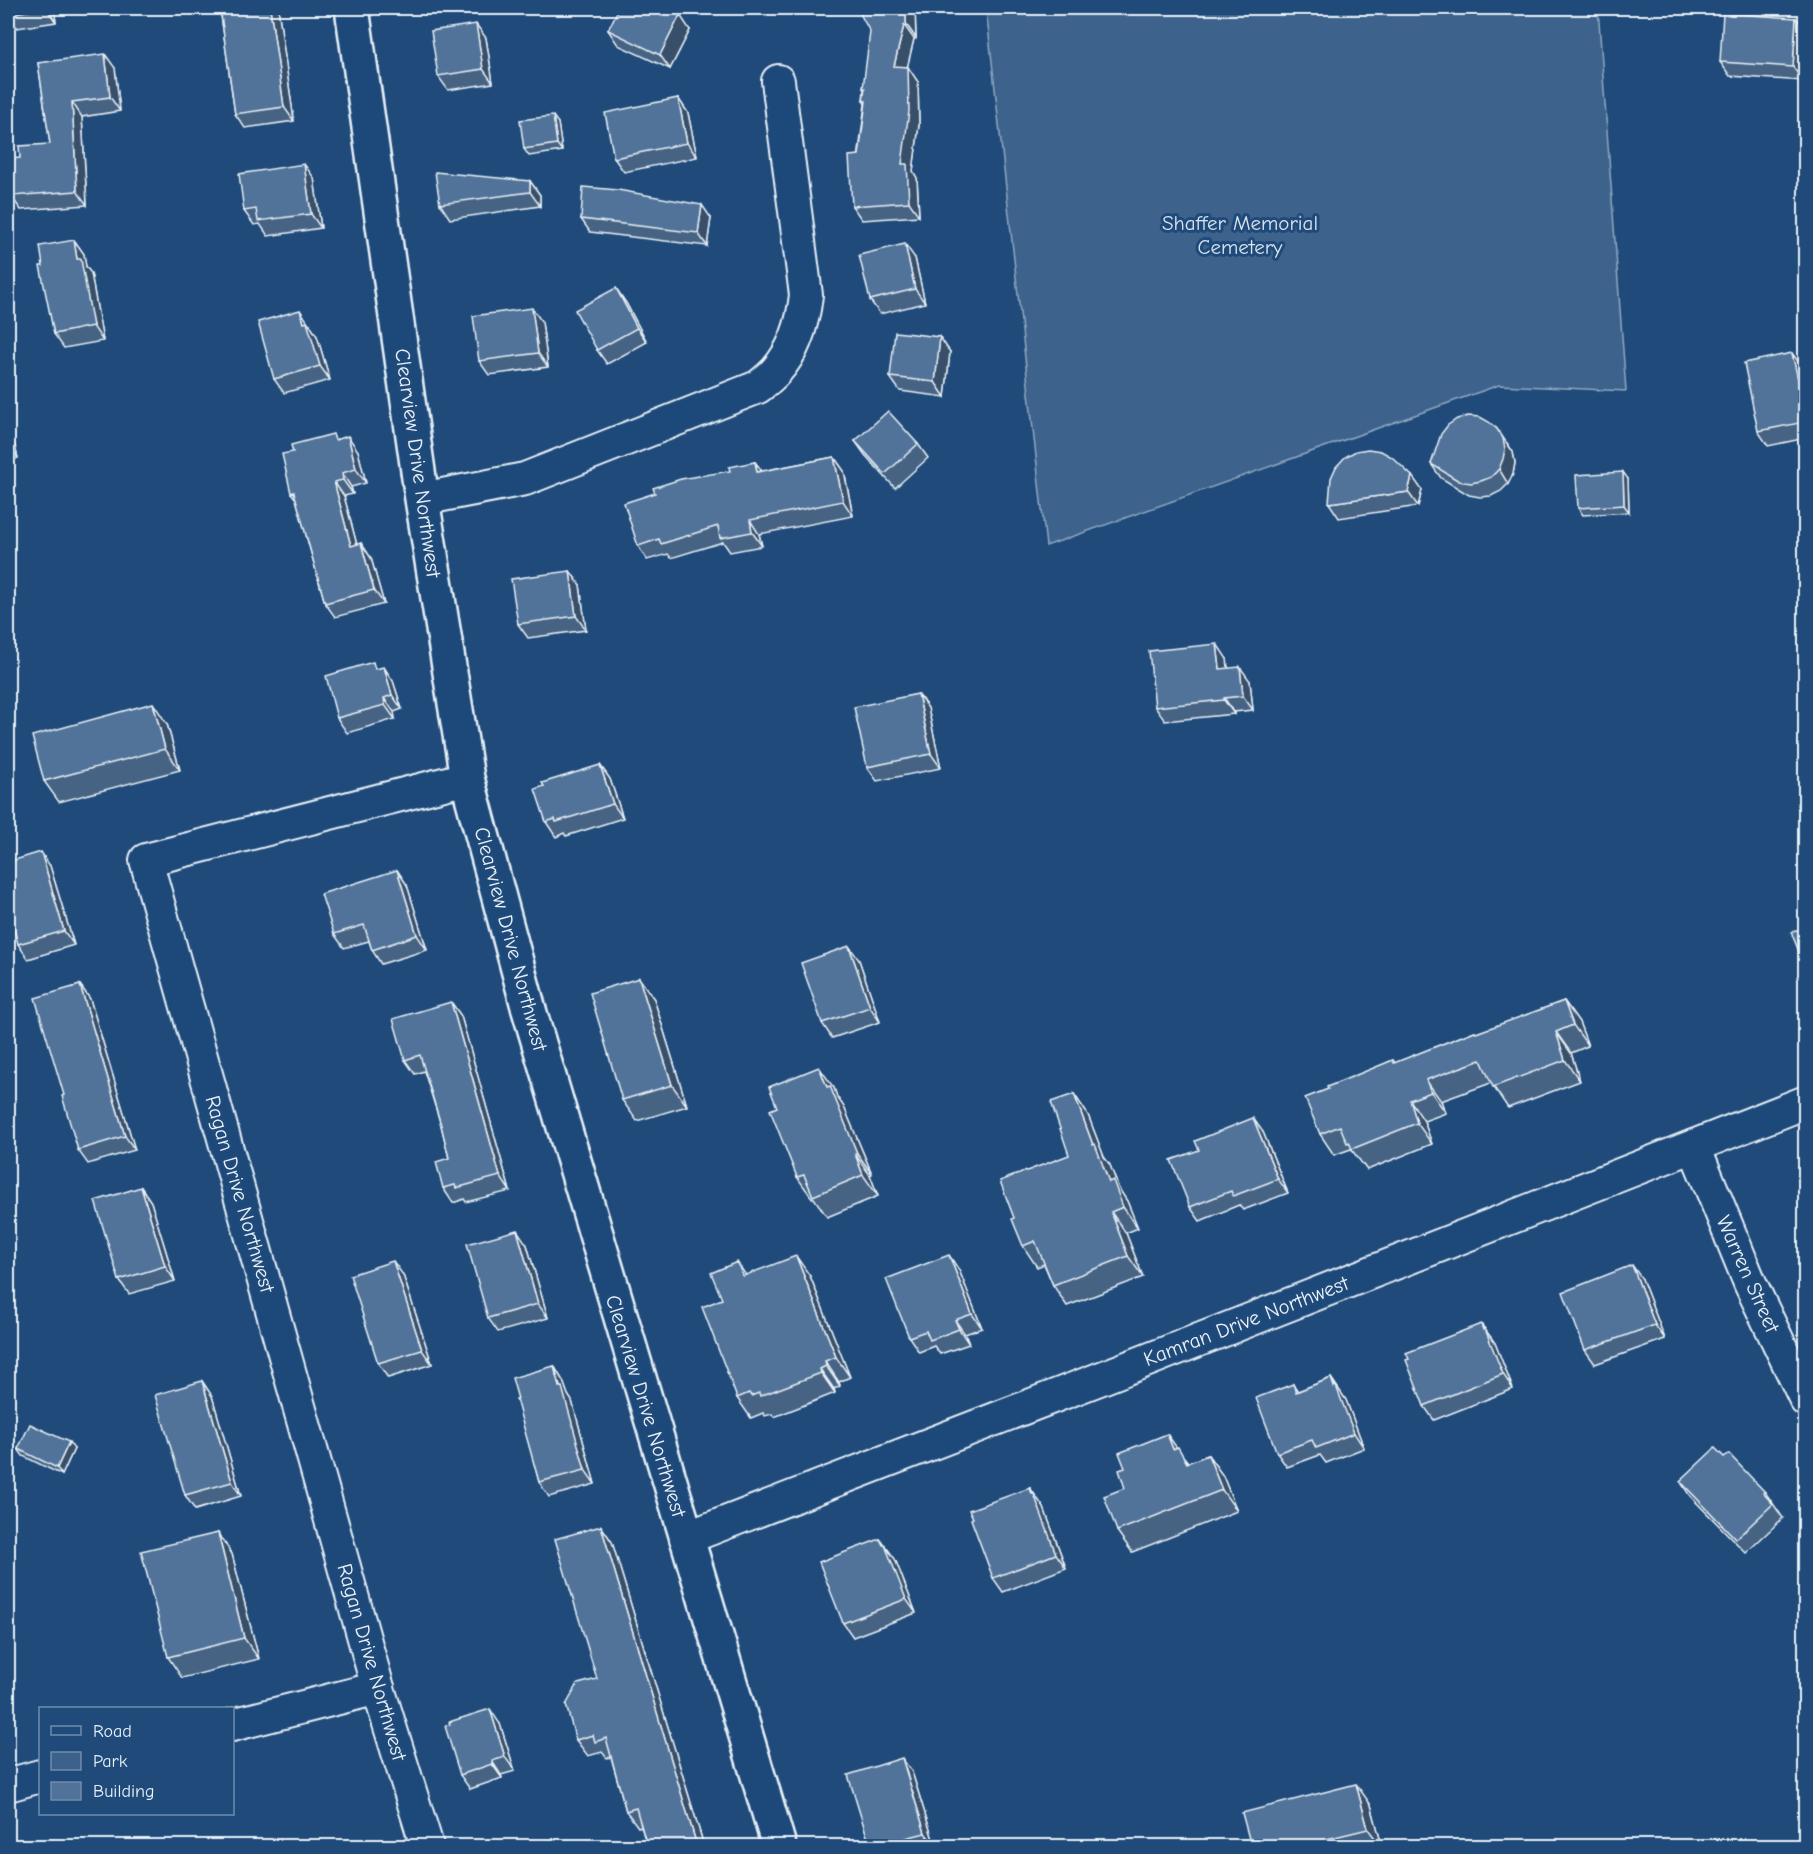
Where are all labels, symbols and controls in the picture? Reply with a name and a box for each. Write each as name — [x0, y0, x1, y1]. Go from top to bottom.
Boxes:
park label: Shaffer Memorial Cemetery — [1162, 211, 1318, 259]
street label: Clearview Drive Northwest — [390, 347, 446, 580]
street label: Clearview Drive Northwest — [470, 824, 553, 1055]
street label: Ragan Drive Northwest — [200, 1093, 280, 1296]
street label: Warren Street — [1711, 1212, 1785, 1337]
street label: Kamran Drive Northwest — [1140, 1270, 1353, 1371]
street label: Clearview Drive Northwest — [601, 1292, 692, 1521]
street label: Ragan Drive Northwest — [332, 1561, 412, 1764]
legend — [39, 1707, 234, 1815]
text: Road — [93, 1721, 132, 1742]
text: Park — [93, 1751, 128, 1772]
text: Building — [93, 1781, 155, 1802]

